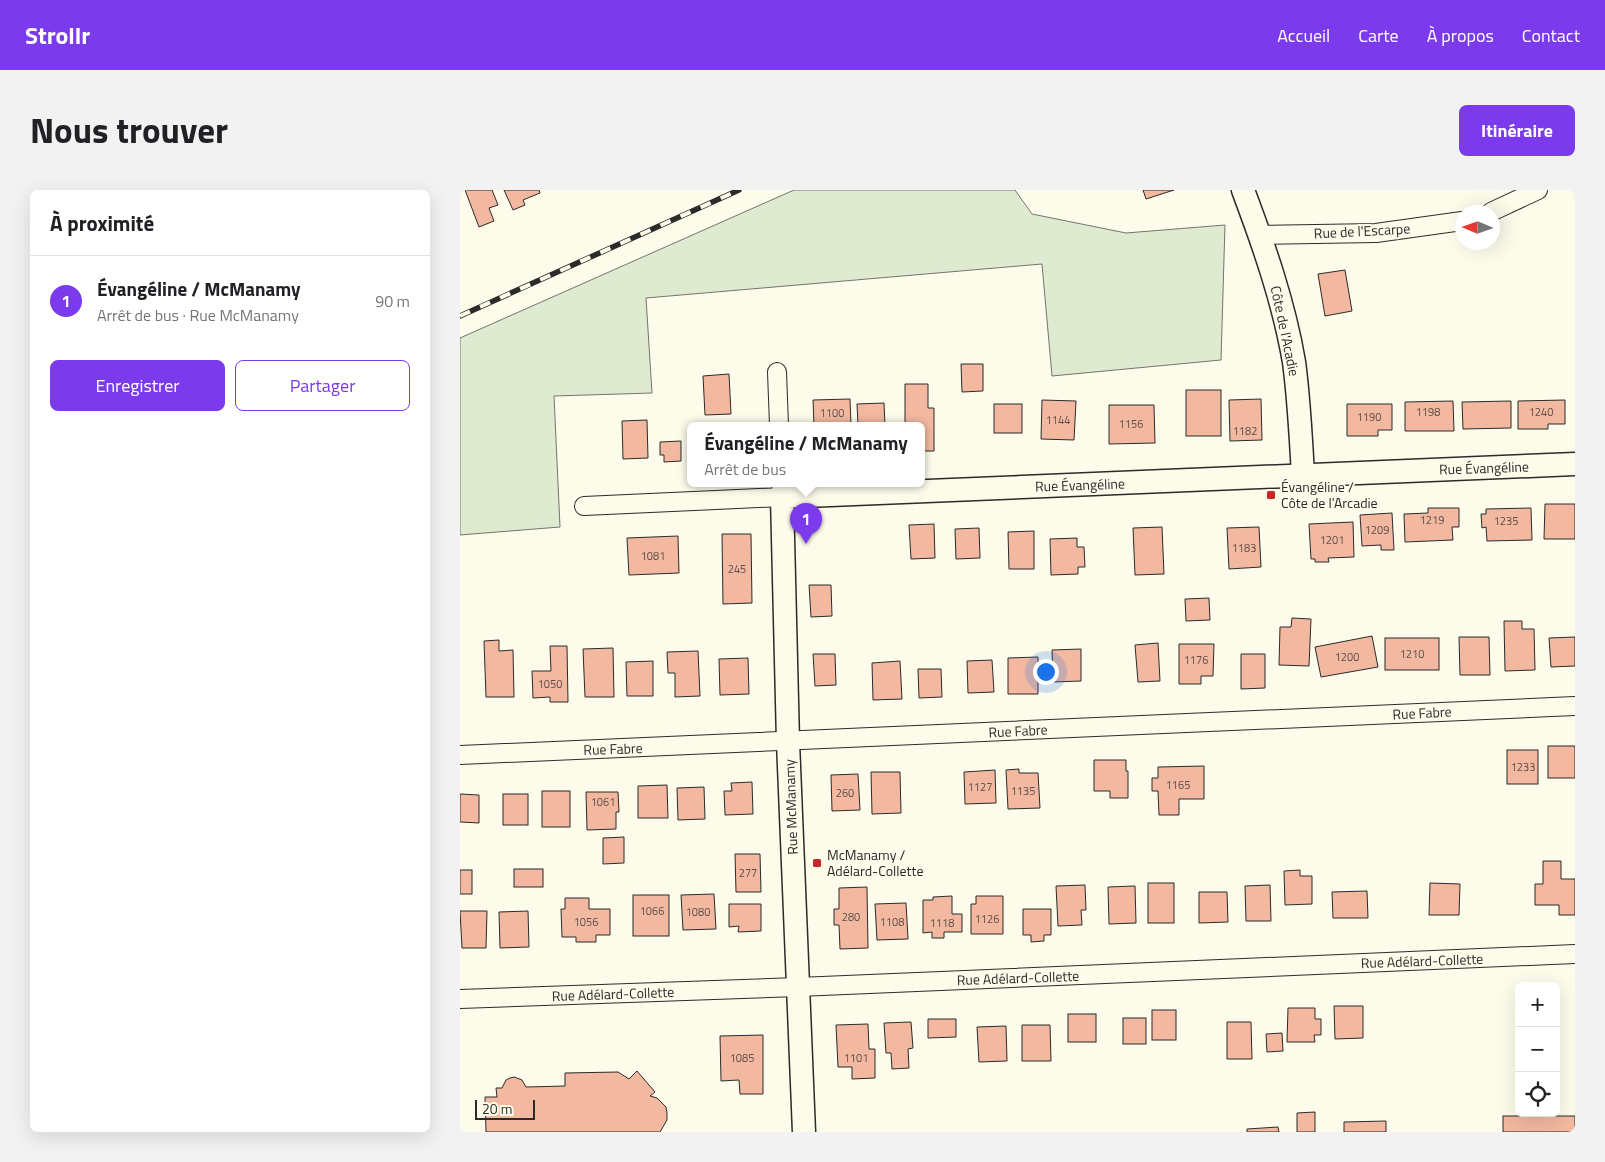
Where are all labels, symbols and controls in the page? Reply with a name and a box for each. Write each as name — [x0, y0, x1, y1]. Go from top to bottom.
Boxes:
text: Strollr — [25, 17, 90, 53]
text: Accueil — [1277, 22, 1330, 49]
text: Carte — [1358, 22, 1399, 49]
text: À propos — [1427, 22, 1494, 49]
text: Contact — [1522, 22, 1580, 49]
text: Nous trouver — [30, 103, 228, 157]
button: Itinéraire — [1459, 105, 1575, 156]
north arrow — [1455, 205, 1500, 250]
text: À proximité — [50, 207, 154, 239]
street label: Rue de l'Escarpe — [1313, 217, 1411, 244]
text: Évangéline / McManamy — [97, 274, 301, 303]
street label: Côte de l'Acadie — [1266, 284, 1305, 378]
text: 1 — [62, 289, 70, 313]
text: 90 m — [375, 289, 410, 313]
text: Arrêt de bus · Rue McManamy — [97, 303, 299, 327]
button: Enregistrer — [50, 360, 225, 411]
button: Partager — [235, 360, 410, 411]
house number: 1198 — [1416, 404, 1440, 420]
house number: 1240 — [1529, 404, 1553, 420]
house number: 1100 — [820, 405, 844, 421]
house number: 1190 — [1357, 409, 1381, 425]
house number: 1144 — [1046, 412, 1070, 428]
house number: 1156 — [1119, 416, 1143, 432]
popup — [687, 422, 925, 487]
house number: 1182 — [1233, 423, 1257, 439]
text: Évangéline / McManamy — [704, 428, 908, 457]
street label: Rue Évangéline — [1439, 455, 1529, 480]
text: Arrêt de bus — [704, 457, 786, 481]
street label: Rue Évangéline — [1035, 472, 1125, 497]
place label: Évangéline / Côte de l'Arcadie — [1281, 476, 1378, 513]
marker: Évangéline / Côte de l'Arcadie — [1265, 489, 1277, 501]
pin: 1 — [790, 503, 822, 544]
house number: 1219 — [1420, 512, 1444, 528]
house number: 1235 — [1494, 513, 1518, 529]
house number: 1209 — [1365, 522, 1389, 538]
house number: 1201 — [1320, 532, 1344, 548]
house number: 1183 — [1232, 540, 1256, 556]
house number: 1081 — [641, 548, 665, 564]
house number: 245 — [728, 561, 746, 577]
house number: 1210 — [1400, 646, 1424, 662]
house number: 1200 — [1335, 649, 1359, 665]
house number: 1176 — [1184, 652, 1208, 668]
your location — [1033, 659, 1059, 685]
house number: 1050 — [538, 676, 562, 692]
street label: Rue Fabre — [1392, 700, 1452, 725]
street label: Rue Fabre — [988, 718, 1048, 743]
street label: Rue Fabre — [583, 737, 643, 760]
street label: Rue McManamy — [778, 759, 803, 855]
house number: 1233 — [1511, 759, 1535, 775]
house number: 1165 — [1166, 777, 1190, 793]
house number: 1127 — [968, 779, 992, 795]
house number: 1135 — [1011, 783, 1035, 799]
house number: 260 — [836, 785, 854, 801]
house number: 1061 — [591, 794, 615, 810]
place label: McManamy / Adélard-Collette — [827, 844, 923, 881]
marker: McManamy / Adélard-Collette — [811, 857, 823, 869]
house number: 277 — [739, 865, 757, 881]
house number: 1066 — [640, 903, 664, 919]
house number: 1080 — [686, 904, 710, 920]
house number: 280 — [842, 909, 860, 925]
house number: 1126 — [975, 911, 999, 927]
house number: 1056 — [574, 914, 598, 930]
house number: 1108 — [880, 914, 904, 930]
house number: 1118 — [930, 915, 954, 931]
street label: Rue Adélard-Collette — [1360, 948, 1484, 973]
street label: Rue Adélard-Collette — [956, 965, 1080, 990]
street label: Rue Adélard-Collette — [551, 981, 675, 1006]
map controls — [1515, 982, 1560, 1117]
button: + — [1515, 982, 1560, 1027]
button: − — [1515, 1027, 1560, 1072]
house number: 1085 — [730, 1050, 754, 1066]
house number: 1101 — [844, 1050, 868, 1066]
button: locate — [1515, 1072, 1560, 1117]
scale bar — [475, 1097, 535, 1120]
text: 20 m — [482, 1098, 512, 1119]

